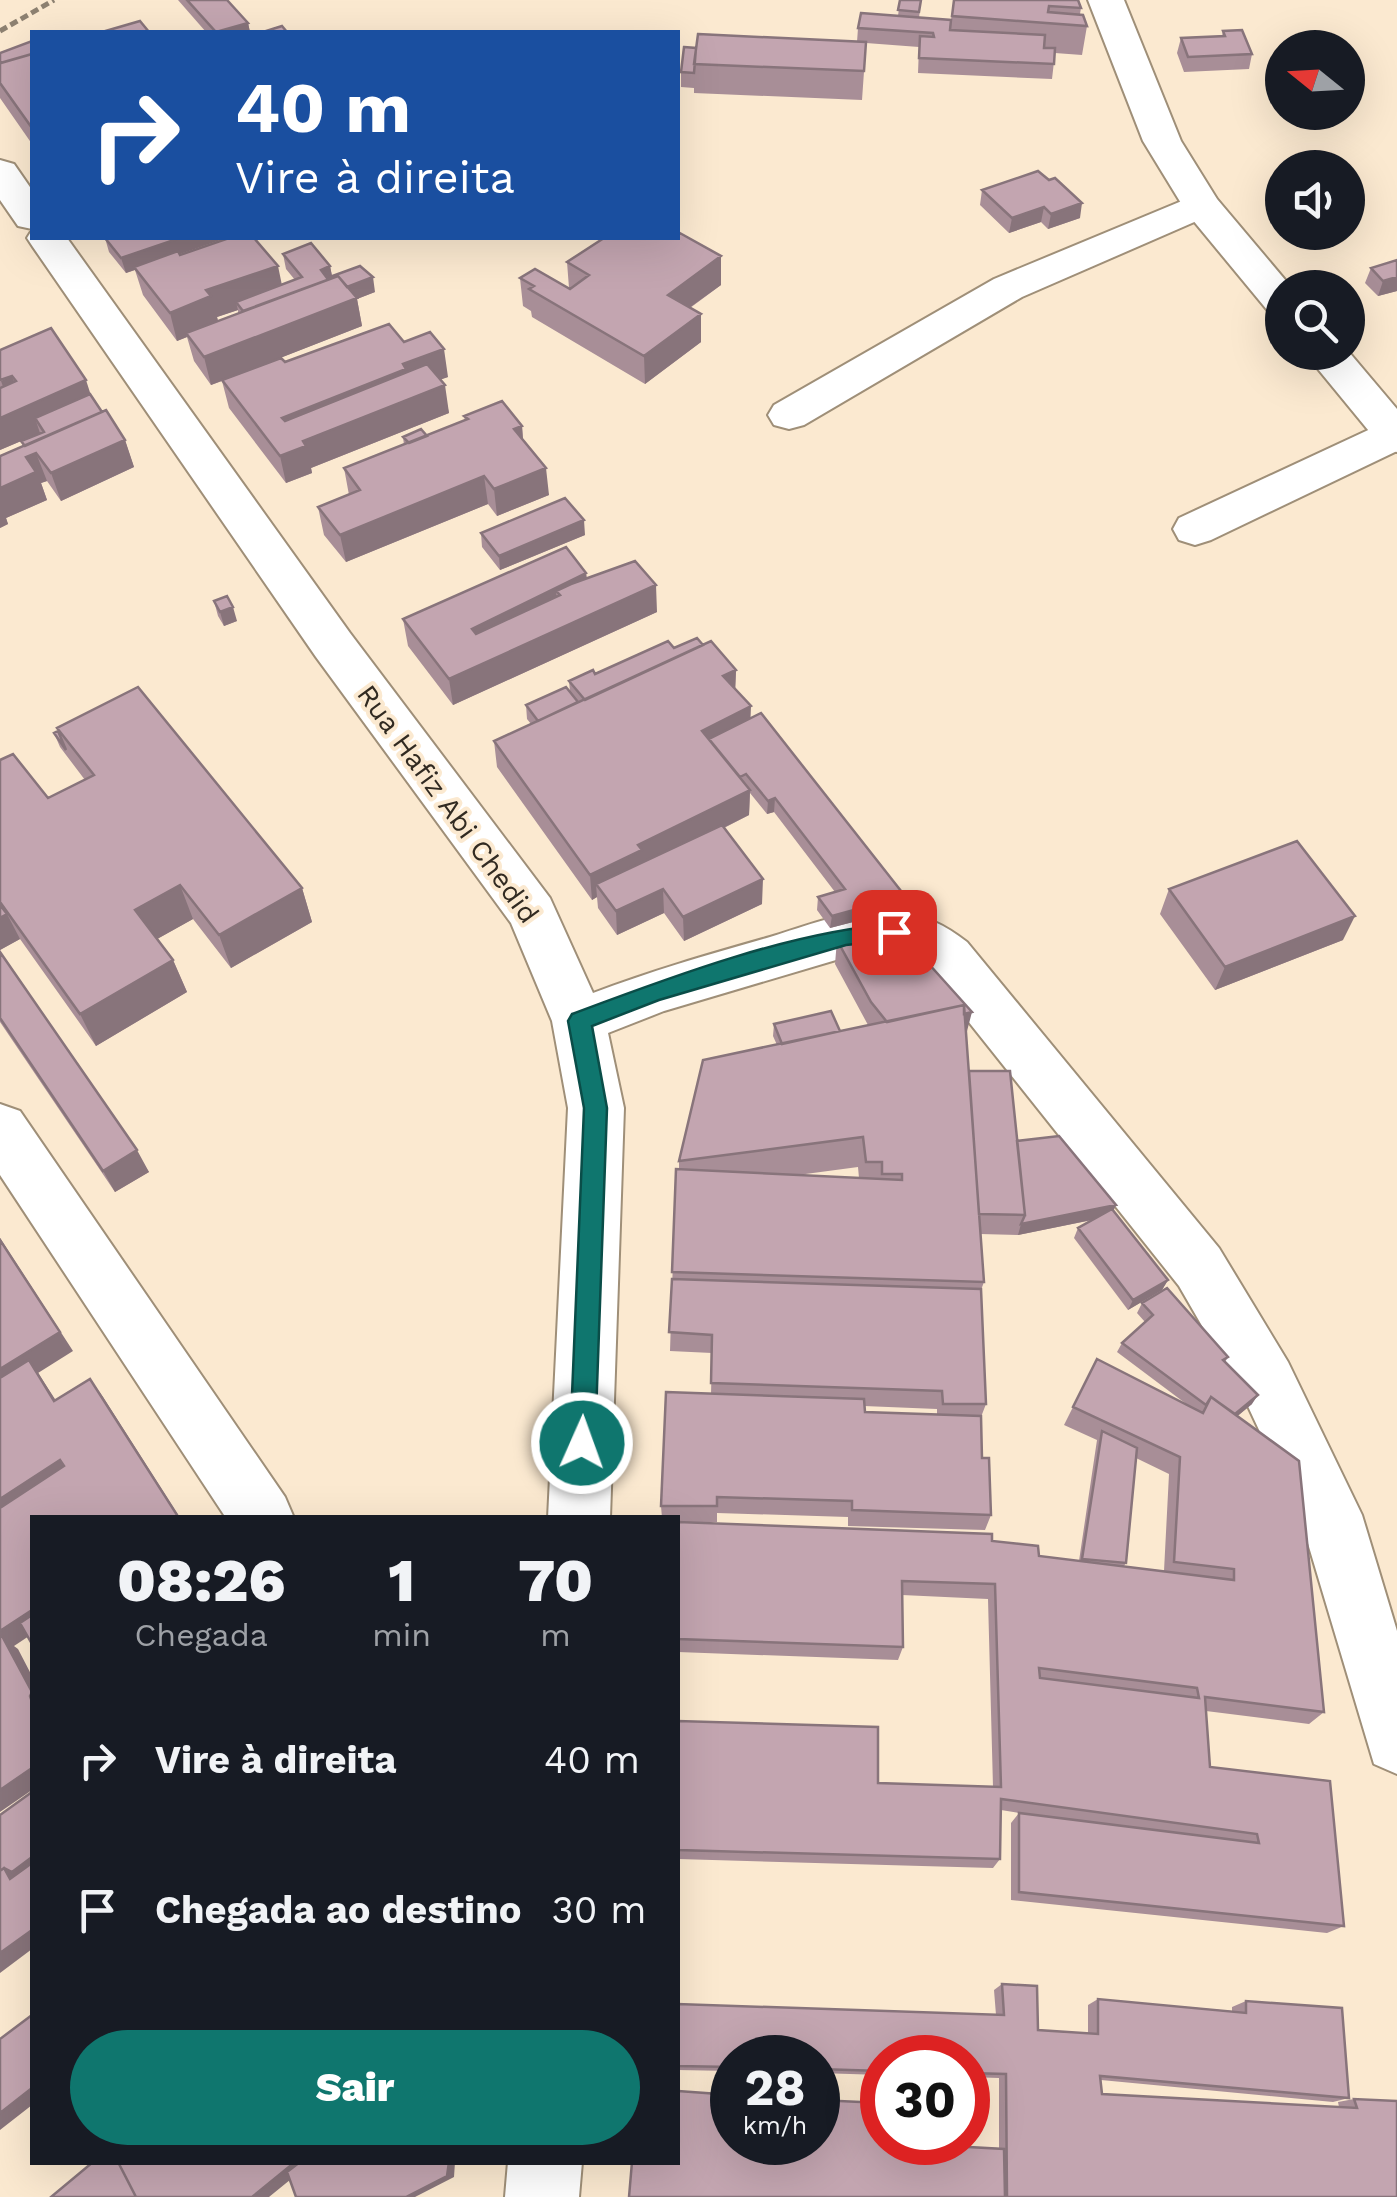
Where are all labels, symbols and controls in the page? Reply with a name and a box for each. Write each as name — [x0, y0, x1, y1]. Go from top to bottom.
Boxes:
north arrow — [1265, 30, 1365, 130]
map controls — [1265, 30, 1365, 370]
text: 40 m — [235, 67, 411, 149]
icon: right — [70, 70, 200, 200]
button: sound — [1265, 150, 1365, 250]
text: Vire à direita — [235, 151, 515, 204]
button: search — [1265, 270, 1365, 370]
street label: Rua Hafiz Abi Chedid — [350, 678, 546, 930]
pin — [852, 890, 937, 975]
icon: arrive — [867, 905, 922, 960]
position arrow — [530, 1391, 634, 1495]
text: 08:26 — [117, 1545, 285, 1616]
text: 1 — [388, 1545, 415, 1616]
text: 70 — [518, 1545, 593, 1616]
text: Chegada — [134, 1616, 268, 1654]
text: min — [372, 1616, 431, 1654]
text: m — [540, 1616, 571, 1654]
icon: right — [70, 1733, 125, 1788]
text: Vire à direita — [155, 1738, 396, 1782]
text: 40 m — [544, 1738, 640, 1782]
icon: arrive — [70, 1883, 125, 1938]
text: Chegada ao destino — [155, 1888, 522, 1932]
text: 30 m — [552, 1888, 646, 1932]
button: Sair — [70, 2030, 640, 2145]
speed limit sign: 30 — [860, 2035, 990, 2165]
text: 28 — [744, 2058, 806, 2117]
text: km/h — [743, 2111, 807, 2140]

